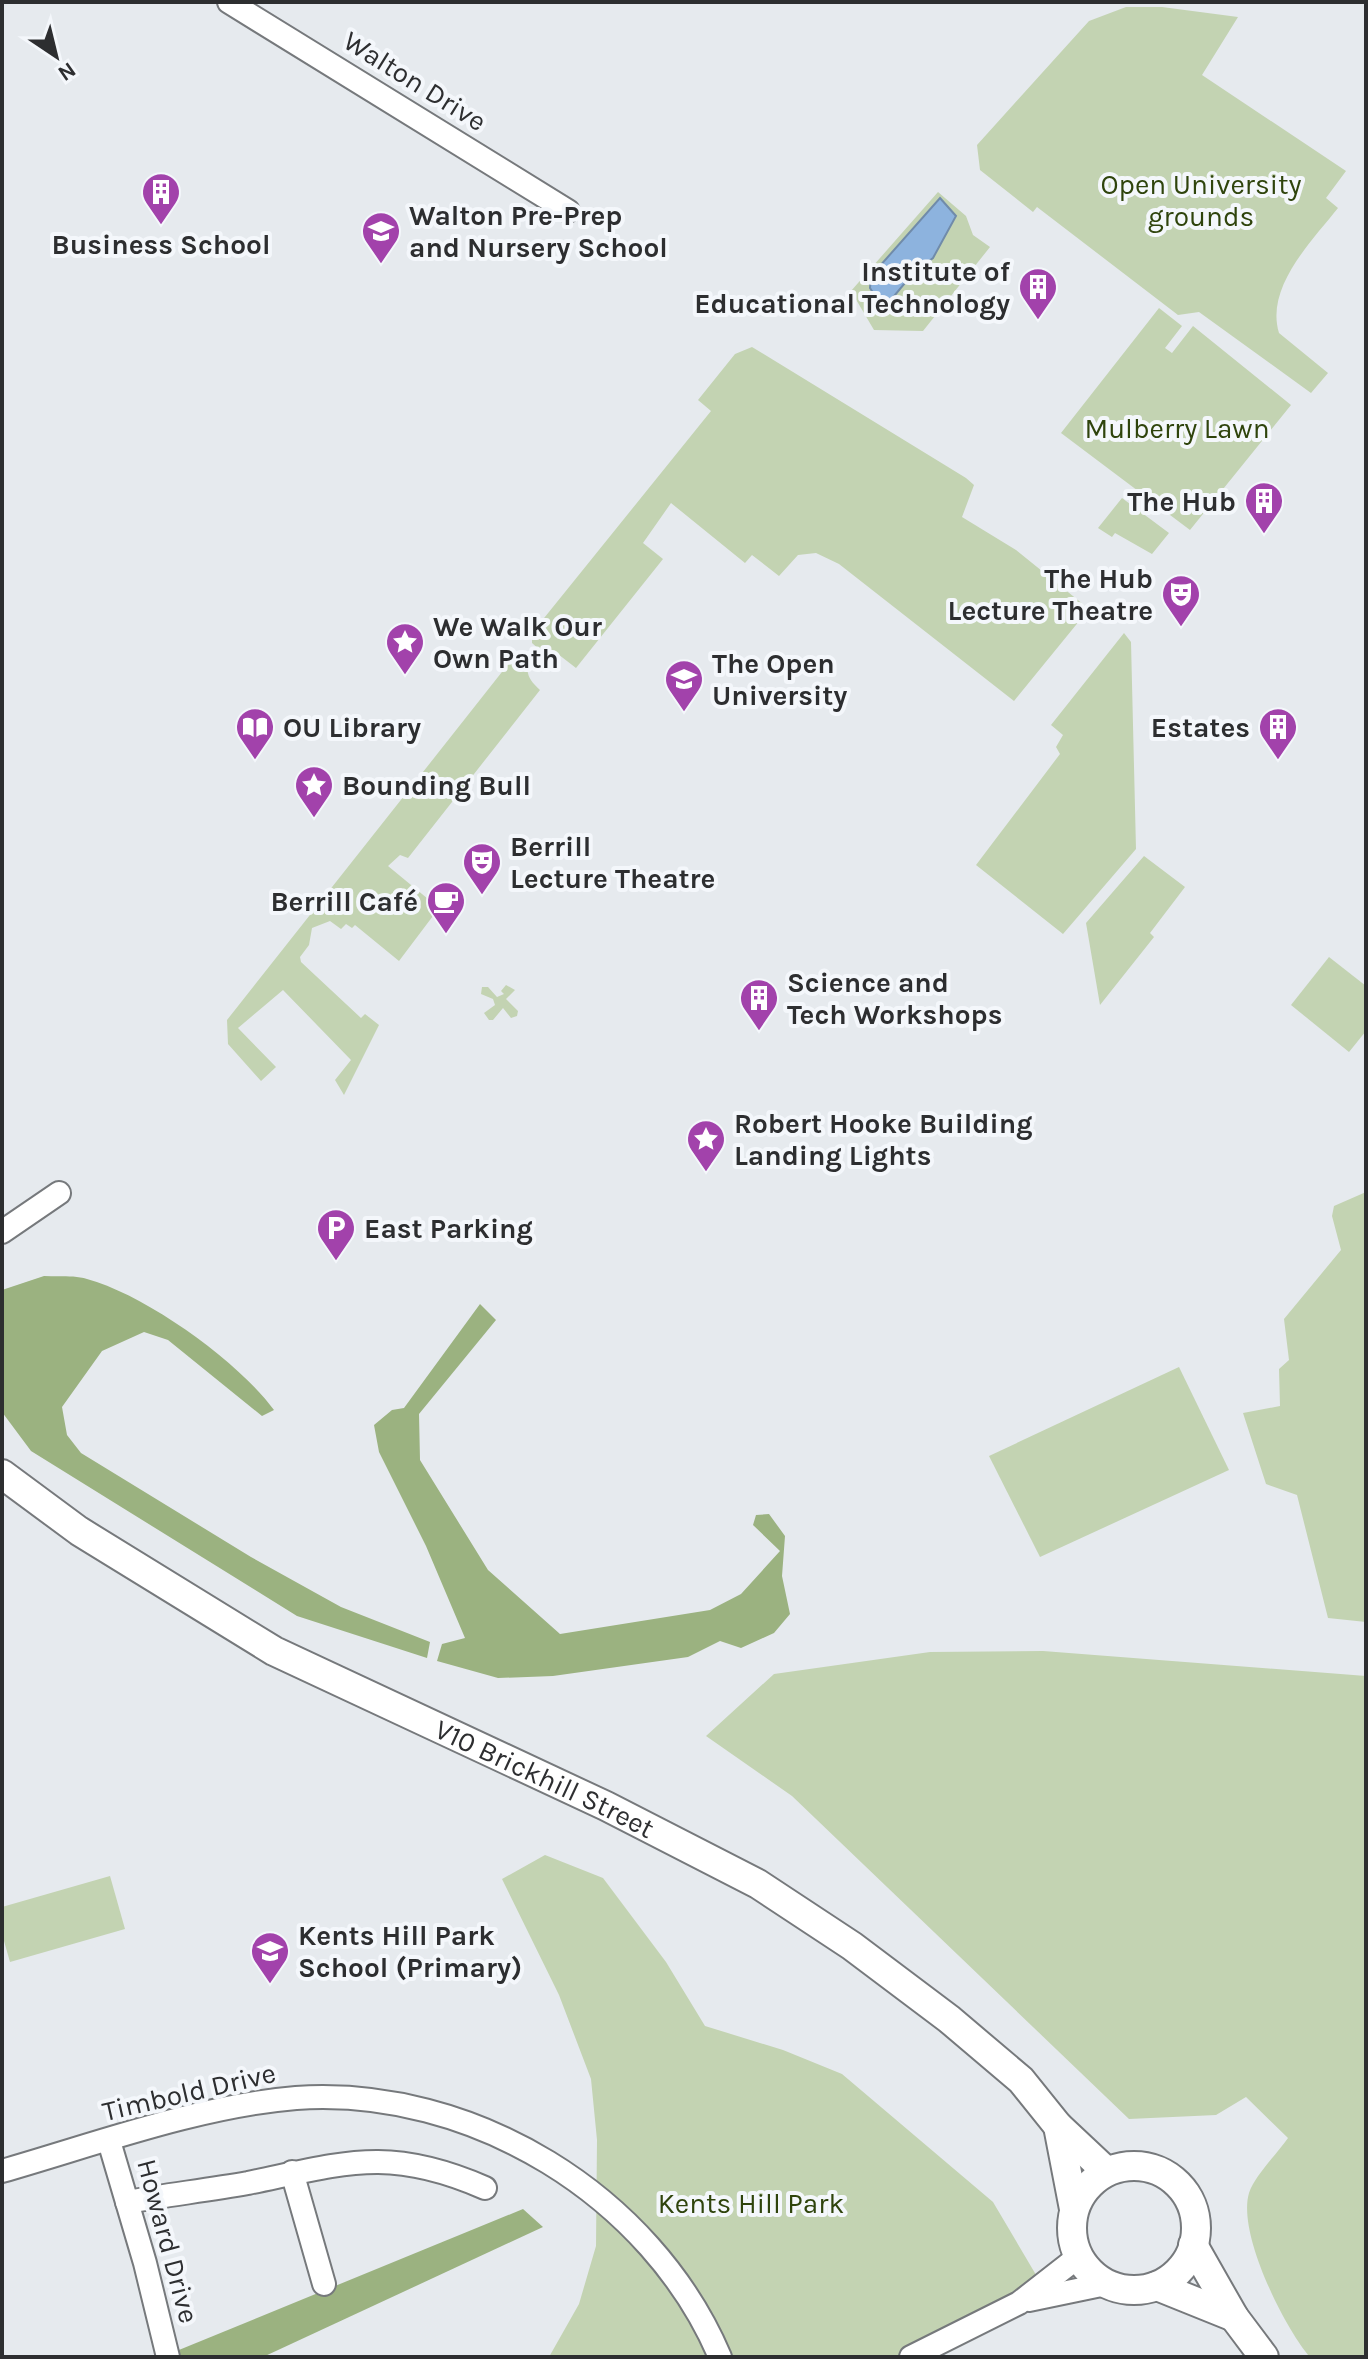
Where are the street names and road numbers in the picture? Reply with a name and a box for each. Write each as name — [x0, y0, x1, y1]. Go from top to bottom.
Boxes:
street label: Walton Drive — [337, 24, 493, 138]
street label: V10 Brickhill Street — [430, 1712, 660, 1845]
street label: Timbold Drive — [99, 2056, 279, 2128]
street label: Howard Drive — [130, 2155, 206, 2327]

